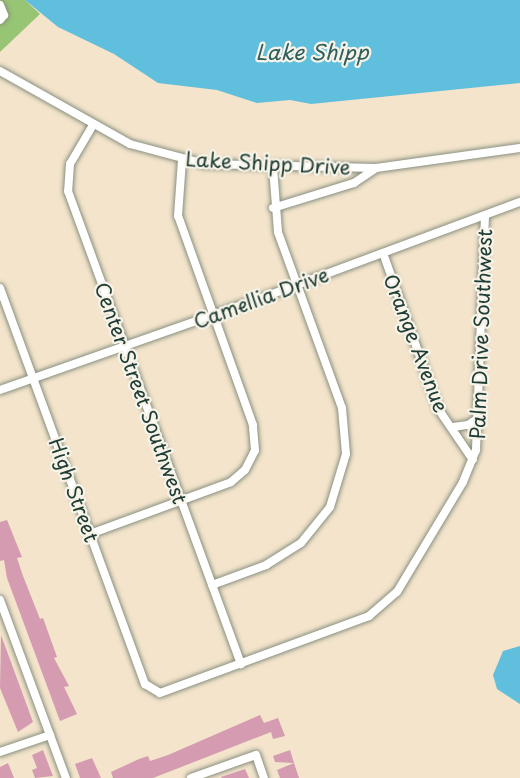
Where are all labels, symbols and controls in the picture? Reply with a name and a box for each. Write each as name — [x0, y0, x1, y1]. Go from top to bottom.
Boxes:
water label: Lake Shipp — [256, 38, 368, 64]
street label: Lake Shipp Drive — [185, 147, 351, 179]
street label: Palm Drive Southwest — [465, 228, 497, 440]
street label: Camellia Drive — [190, 262, 332, 334]
street label: Orange Avenue — [379, 271, 453, 415]
street label: Center Street Southwest — [89, 277, 193, 509]
street label: High Street — [44, 434, 104, 546]

